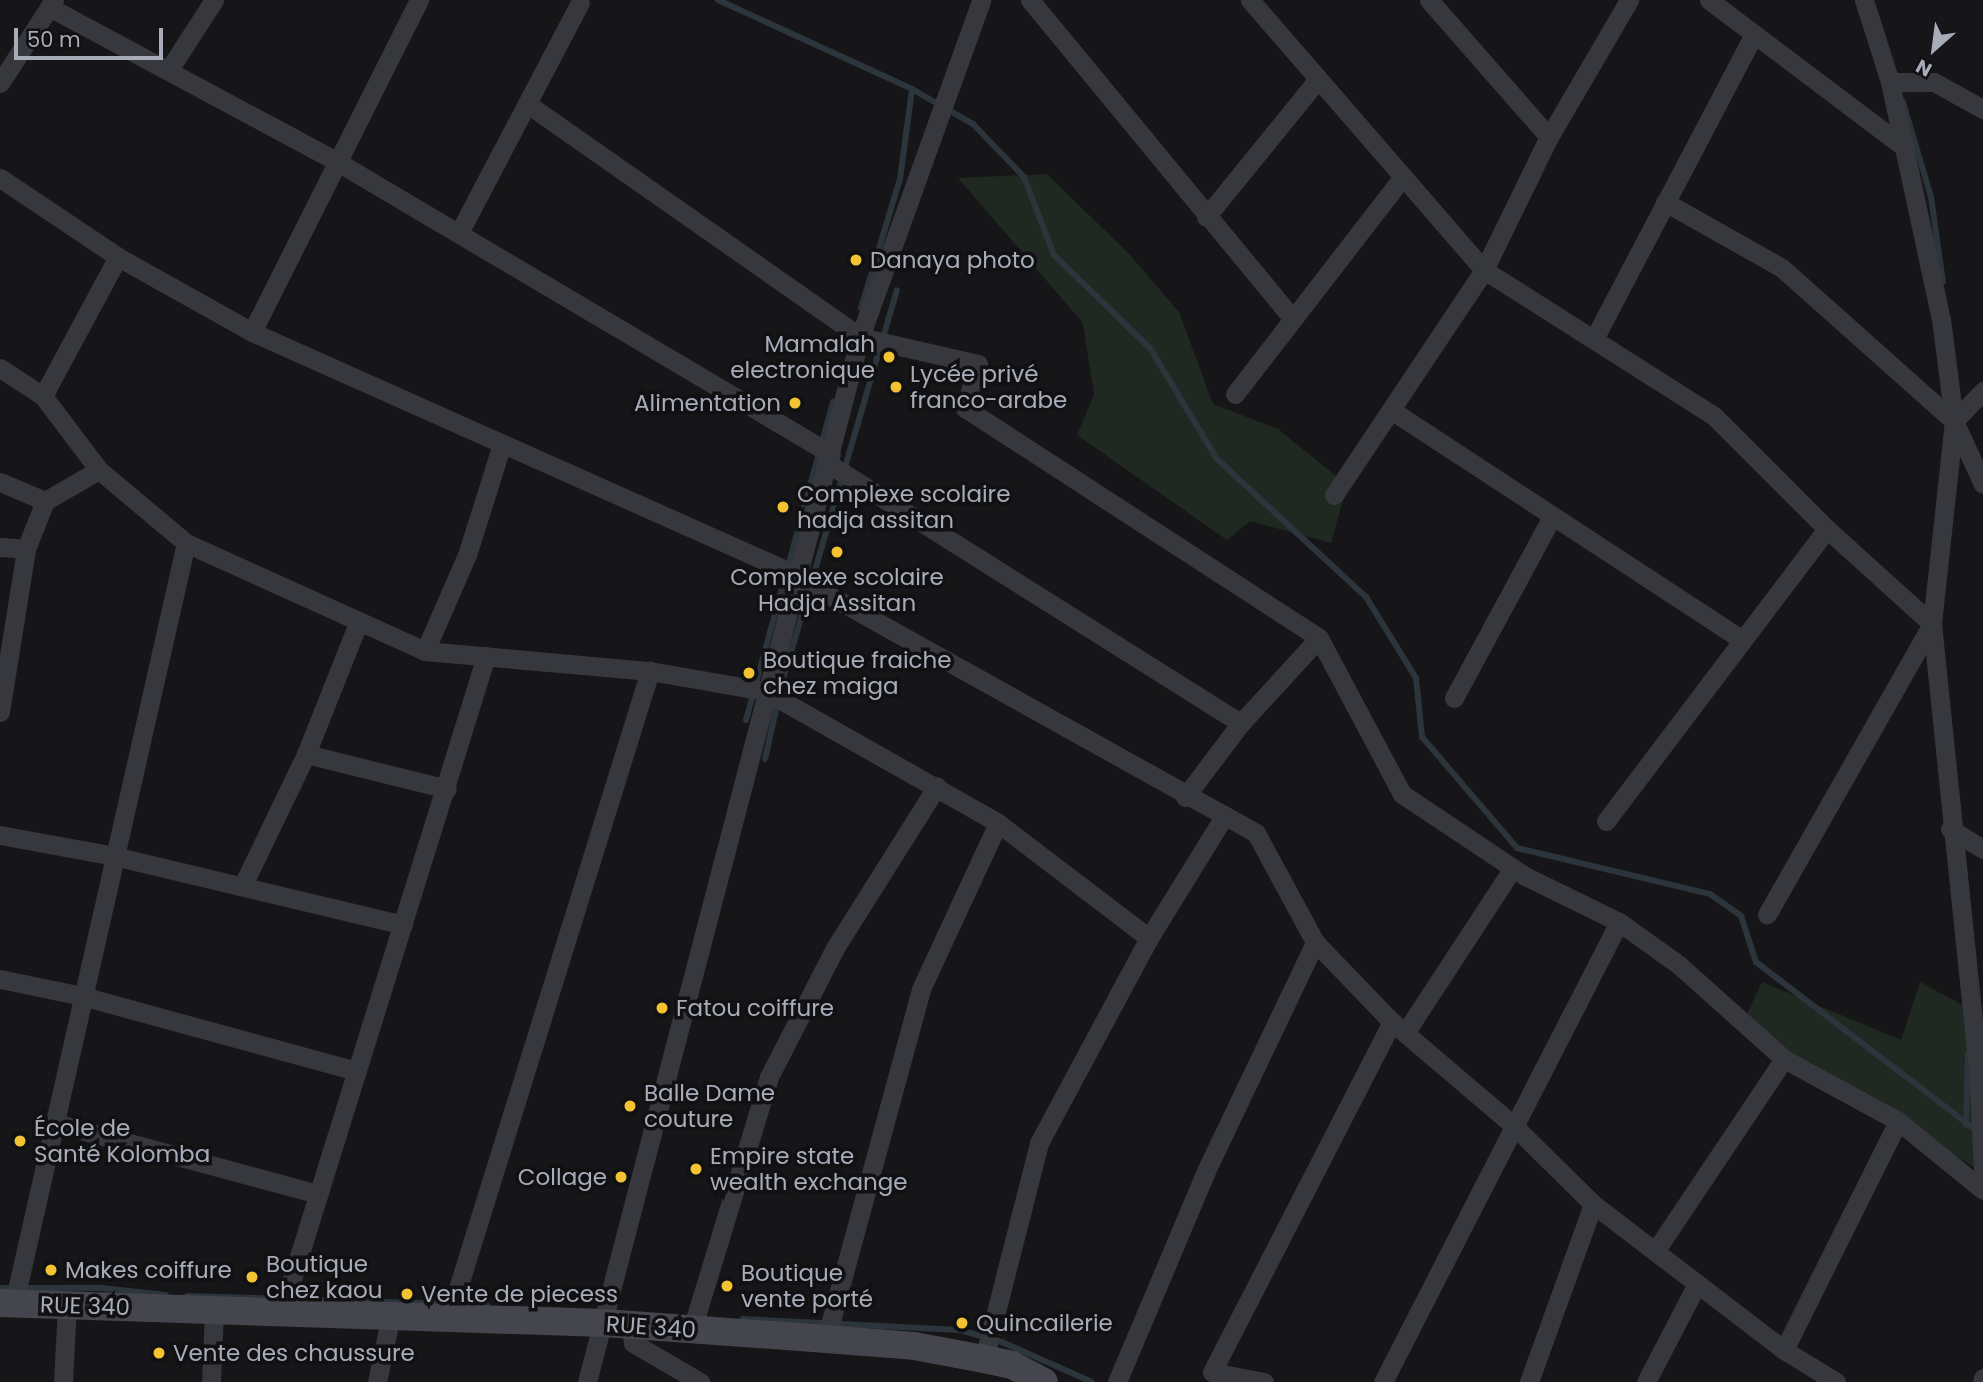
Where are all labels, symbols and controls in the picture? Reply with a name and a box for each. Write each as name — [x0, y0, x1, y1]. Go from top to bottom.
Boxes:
scale bar — [18, 14, 166, 58]
north arrow — [1899, 14, 1969, 84]
text: 50 m — [27, 25, 81, 54]
text: N — [1911, 53, 1937, 83]
place label: Danaya photo — [870, 246, 1035, 274]
marker: Danaya photo — [848, 252, 864, 268]
place label: Mamalah electronique — [730, 330, 875, 384]
marker: Mamalah electronique — [881, 349, 897, 365]
place label: Lycée privé franco-arabe — [910, 360, 1067, 414]
marker: Lycée privé franco-arabe — [888, 379, 904, 395]
place label: Alimentation — [634, 389, 781, 417]
marker: Alimentation — [787, 395, 803, 411]
place label: Complexe scolaire hadja assitan — [797, 480, 1010, 534]
marker: Complexe scolaire hadja assitan — [775, 499, 791, 515]
marker: Complexe scolaire Hadja Assitan — [829, 544, 845, 560]
place label: Complexe scolaire Hadja Assitan — [730, 563, 944, 617]
place label: Boutique fraiche chez maiga — [763, 646, 952, 700]
marker: Boutique fraiche chez maiga — [741, 665, 757, 681]
place label: Fatou coiffure — [676, 994, 834, 1022]
marker: Fatou coiffure — [654, 1000, 670, 1016]
place label: Balle Dame couture — [644, 1079, 775, 1133]
marker: Balle Dame couture — [622, 1098, 638, 1114]
place label: École de Santé Kolomba — [34, 1114, 210, 1168]
marker: École de Santé Kolomba — [12, 1133, 28, 1149]
place label: Empire state wealth exchange — [710, 1142, 908, 1196]
marker: Empire state wealth exchange — [688, 1161, 704, 1177]
place label: Collage — [518, 1163, 607, 1191]
marker: Collage — [613, 1169, 629, 1185]
place label: Boutique chez kaou — [266, 1250, 382, 1304]
place label: Makes coiffure — [65, 1256, 232, 1284]
place label: Boutique vente porté — [741, 1259, 873, 1313]
marker: Makes coiffure — [43, 1262, 59, 1278]
marker: Boutique chez kaou — [244, 1269, 260, 1285]
marker: Boutique vente porté — [719, 1278, 735, 1294]
place label: Vente de piecess — [421, 1280, 618, 1308]
marker: Vente de piecess — [399, 1286, 415, 1302]
street label: RUE 340 — [40, 1291, 130, 1321]
place label: Quincailerie — [976, 1309, 1113, 1337]
street label: RUE 340 — [605, 1310, 697, 1344]
marker: Quincailerie — [954, 1315, 970, 1331]
place label: Vente des chaussure — [173, 1339, 415, 1367]
marker: Vente des chaussure — [151, 1345, 167, 1361]

